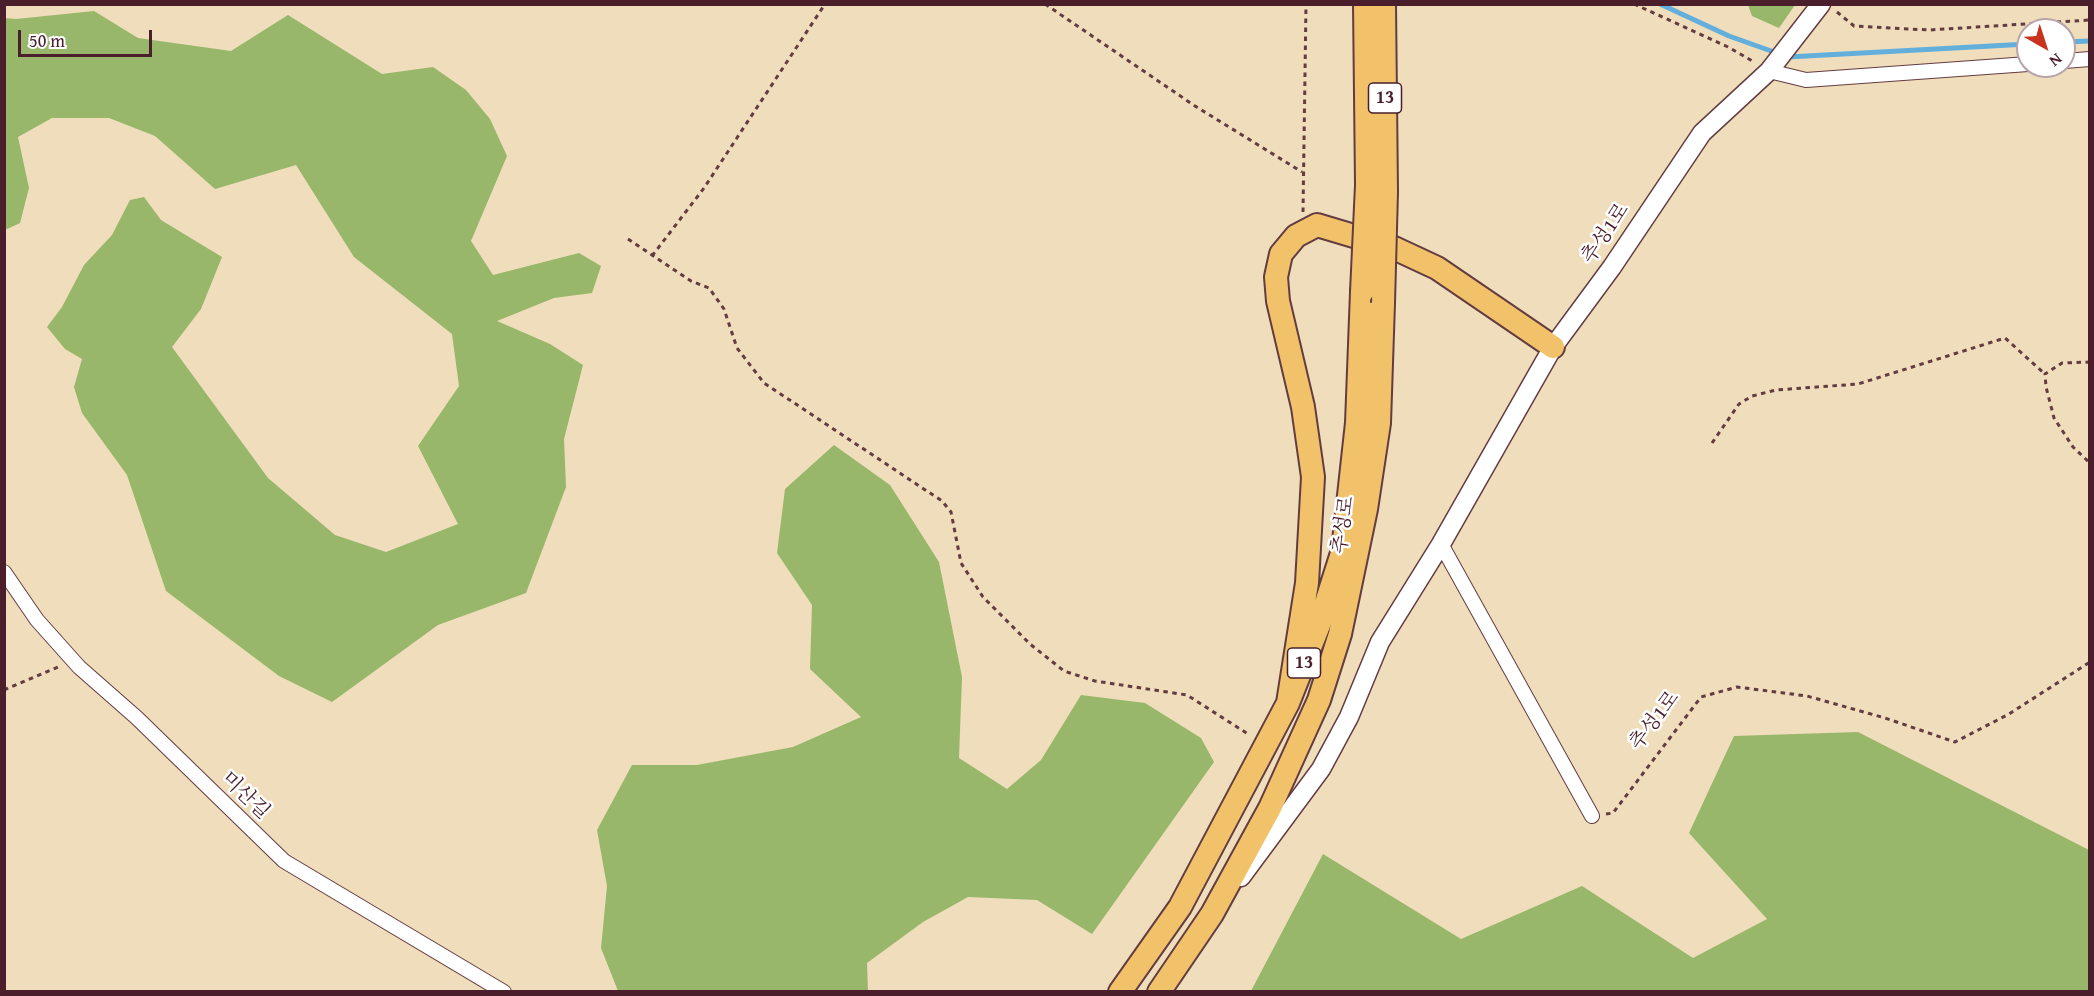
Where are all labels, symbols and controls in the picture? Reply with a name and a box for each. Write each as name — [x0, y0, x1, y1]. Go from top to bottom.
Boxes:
scale bar — [21, 18, 154, 56]
north arrow — [2016, 18, 2076, 78]
text: 50 m — [29, 27, 65, 54]
text: N — [2044, 48, 2068, 73]
road number: 13 — [1368, 83, 1402, 113]
street label: 추성1로 — [1577, 199, 1635, 269]
street label: 추성로 — [1328, 495, 1360, 555]
road number: 13 — [1288, 648, 1320, 678]
street label: 추성1로 — [1625, 687, 1685, 755]
street label: 미산길 — [216, 767, 274, 825]

